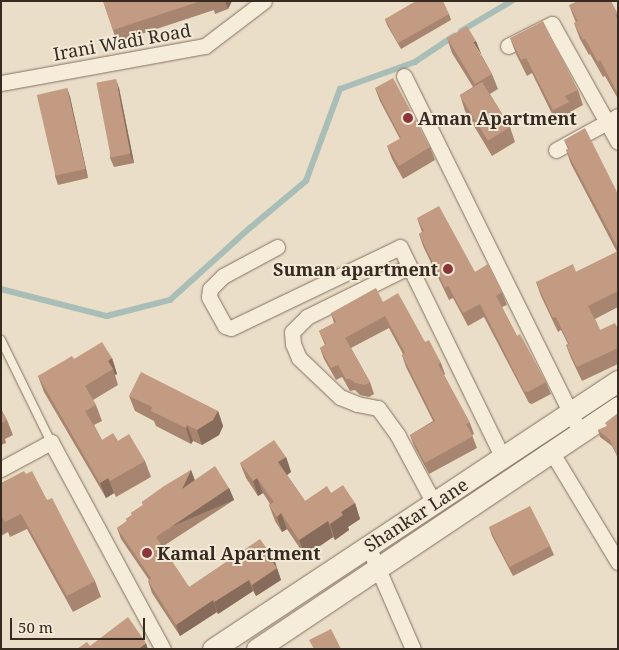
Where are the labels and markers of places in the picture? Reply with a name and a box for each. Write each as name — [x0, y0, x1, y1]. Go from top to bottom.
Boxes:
place label: Aman Apartment — [418, 107, 577, 129]
marker: Aman Apartment — [402, 112, 414, 124]
place label: Suman apartment — [273, 258, 438, 280]
marker: Suman apartment — [442, 263, 454, 275]
place label: Kamal Apartment — [157, 542, 321, 564]
marker: Kamal Apartment — [141, 547, 153, 559]

